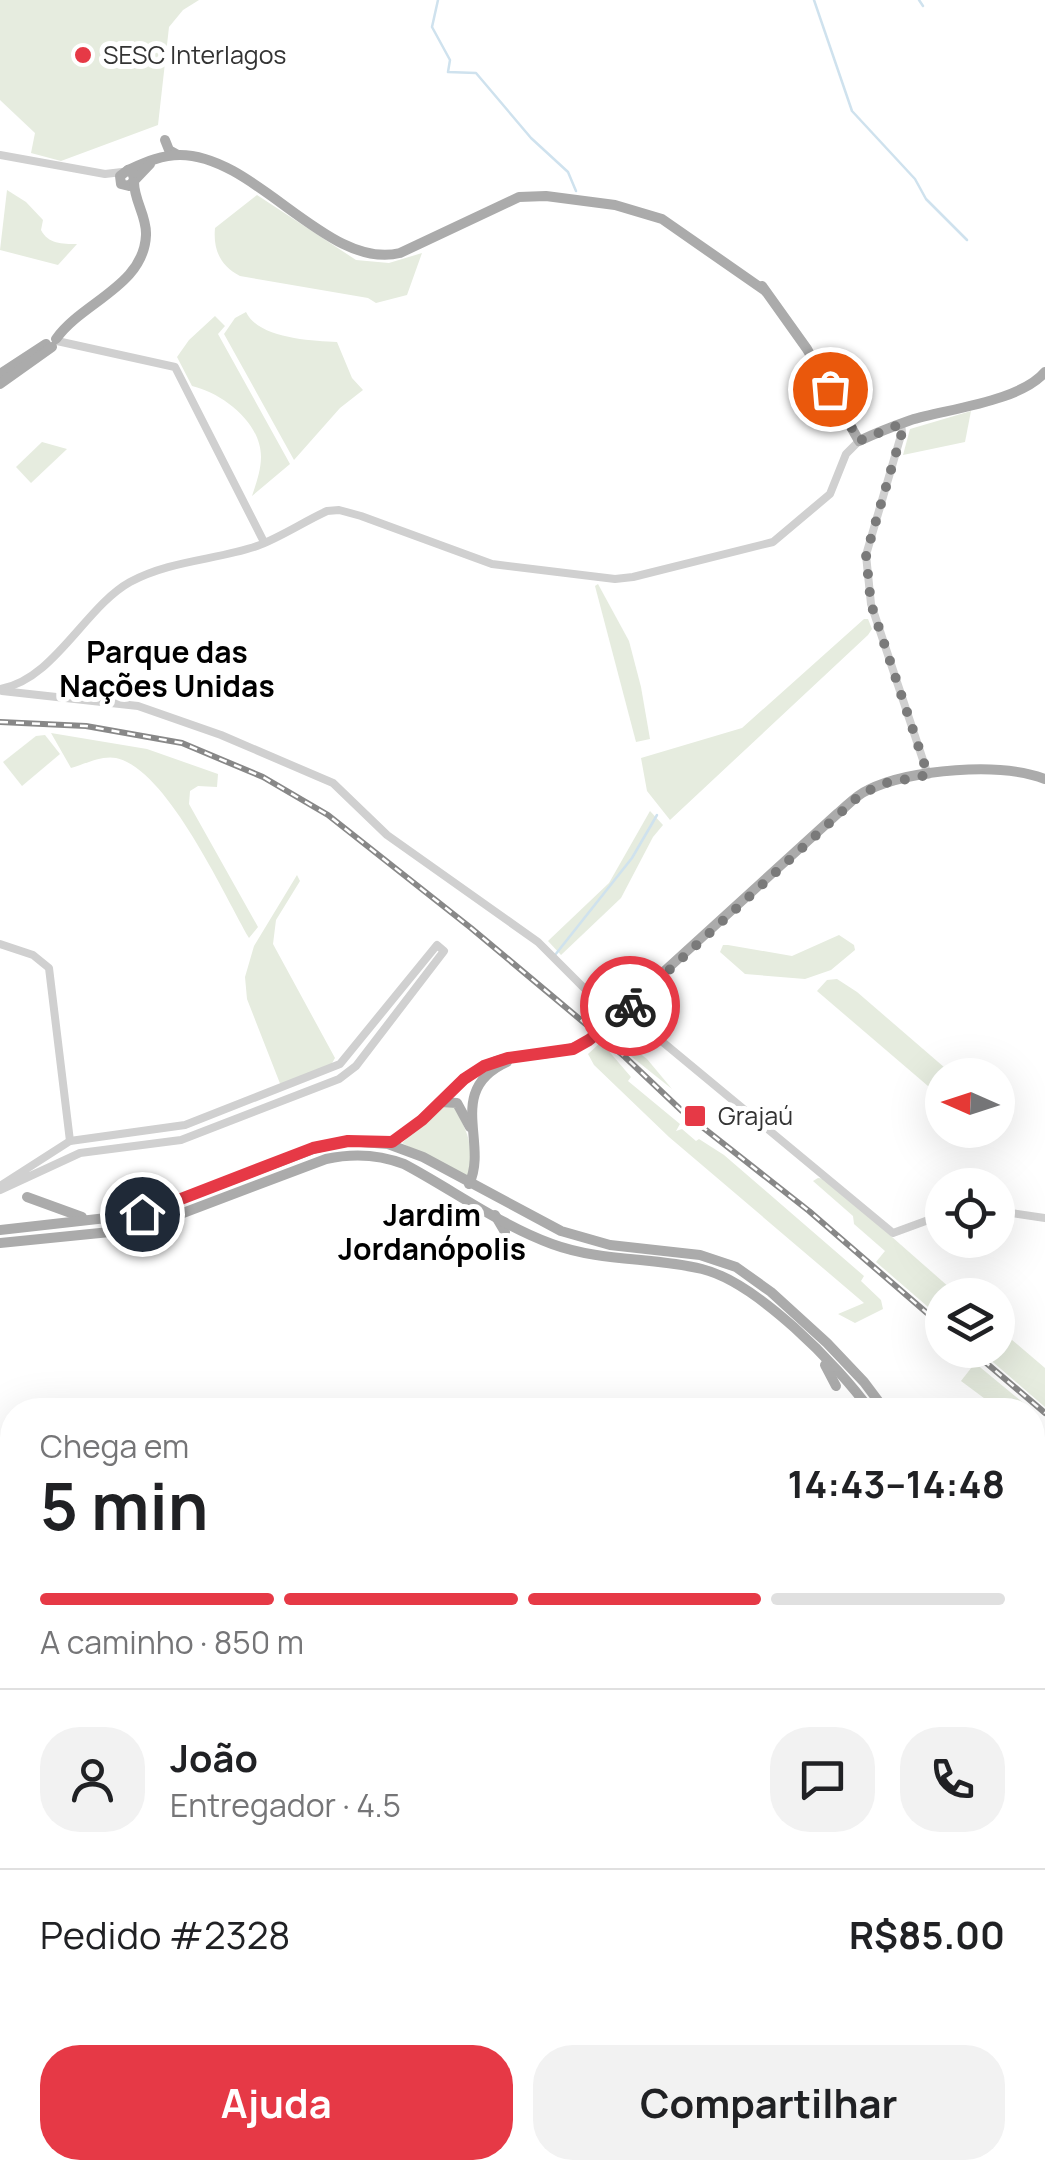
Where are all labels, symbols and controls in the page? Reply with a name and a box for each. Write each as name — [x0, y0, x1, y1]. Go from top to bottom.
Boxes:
place label: SESC Interlagos — [103, 37, 286, 72]
marker: SESC Interlagos — [72, 44, 94, 66]
pin — [788, 347, 873, 432]
icon: bag — [803, 362, 858, 417]
district label: Parque das Nações Unidas — [59, 631, 275, 706]
courier — [580, 956, 680, 1056]
icon: bike — [603, 979, 658, 1034]
north arrow — [925, 1058, 1015, 1148]
map controls — [925, 1058, 1015, 1368]
place label: Grajaú — [718, 1098, 793, 1133]
marker: Grajaú — [682, 1103, 708, 1129]
button: locate — [925, 1168, 1015, 1258]
pin — [100, 1172, 185, 1257]
icon: home — [115, 1187, 170, 1242]
district label: Jardim Jordanópolis — [338, 1194, 526, 1269]
button: layers — [925, 1278, 1015, 1368]
text: Chega em — [40, 1424, 189, 1468]
text: 14:43–14:48 — [787, 1457, 1005, 1509]
text: 5 min — [40, 1461, 208, 1550]
text: A caminho · 850 m — [40, 1620, 304, 1664]
button: person — [40, 1727, 145, 1832]
button: chat — [770, 1727, 875, 1832]
button: phone — [900, 1727, 1005, 1832]
text: João — [170, 1731, 258, 1783]
text: Entregador · 4.5 — [170, 1783, 401, 1827]
text: Pedido #2328 — [40, 1908, 290, 1960]
text: R$85.00 — [849, 1908, 1005, 1960]
button: Ajuda — [40, 2045, 513, 2160]
button: Compartilhar — [533, 2045, 1005, 2160]

